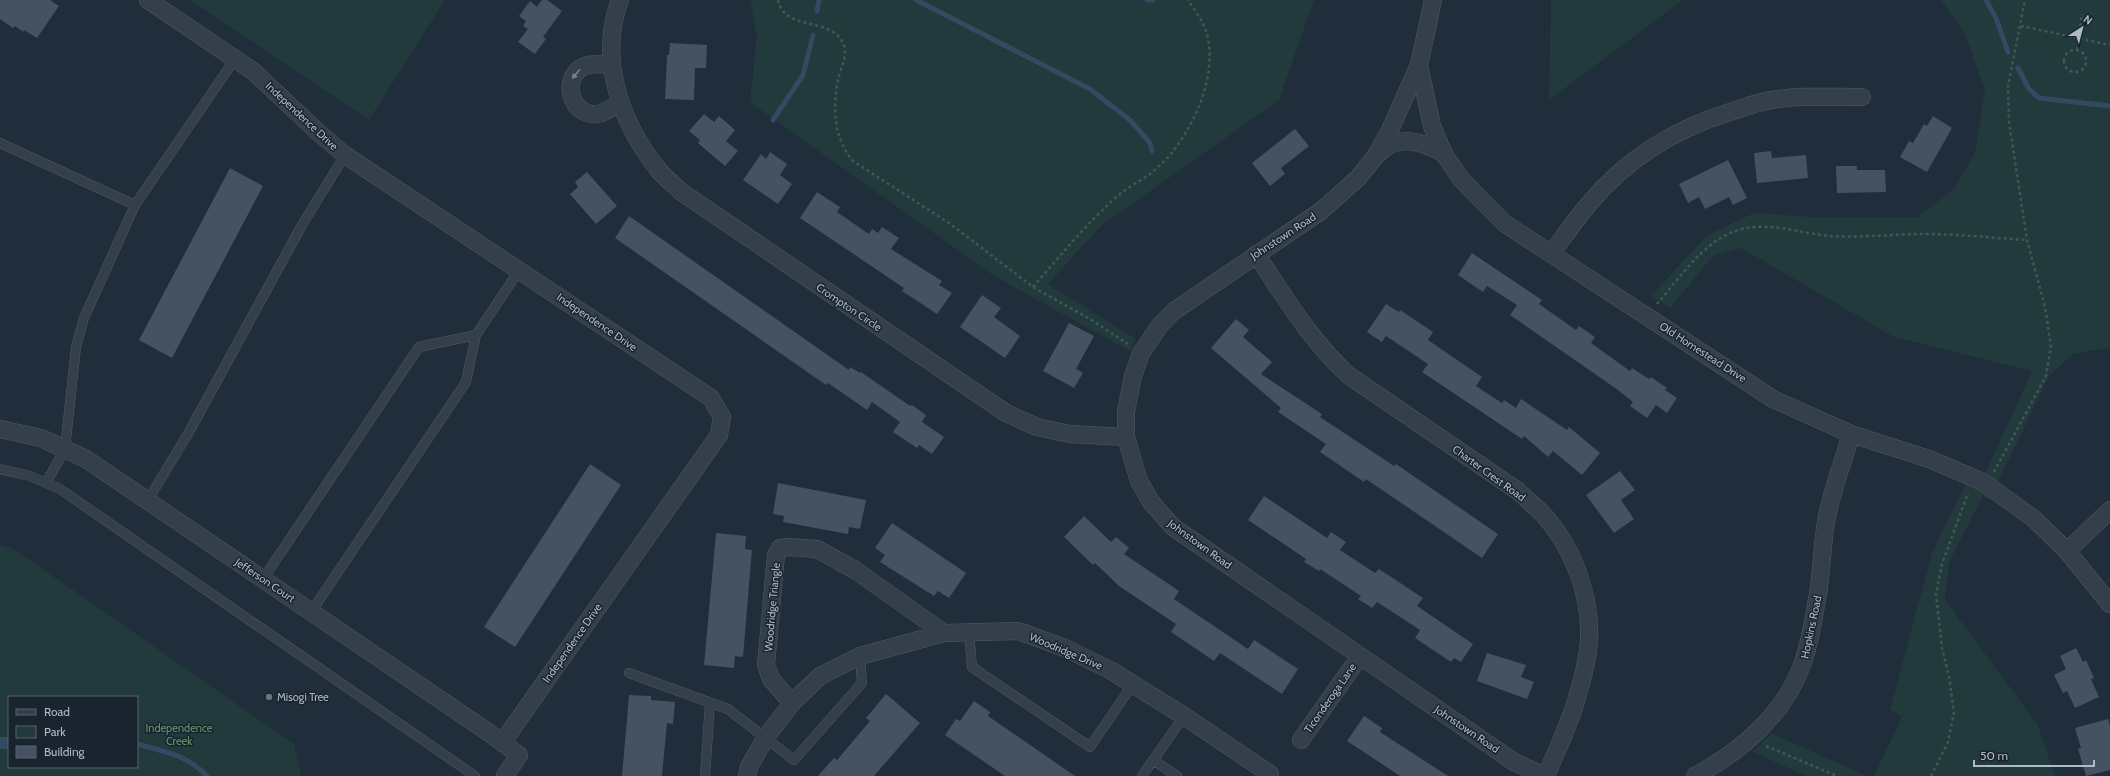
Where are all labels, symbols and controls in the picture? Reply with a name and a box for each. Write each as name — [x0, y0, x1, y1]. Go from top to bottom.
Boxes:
north arrow — [2062, 8, 2102, 48]
text: N — [2081, 12, 2095, 28]
one-way arrow — [572, 68, 581, 79]
street label: Independence Drive — [263, 79, 341, 153]
street label: Johnstown Road — [1247, 210, 1318, 263]
street label: Crompton Circle — [814, 280, 885, 334]
street label: Independence Drive — [554, 290, 640, 354]
street label: Old Homestead Drive — [1657, 319, 1749, 386]
street label: Charter Crest Road — [1450, 442, 1528, 504]
street label: Johnstown Road — [1165, 516, 1235, 572]
street label: Jefferson Court — [231, 554, 298, 605]
street label: Woodridge Triangle — [761, 561, 783, 652]
street label: Hopkins Road — [1797, 594, 1825, 660]
street label: Independence Drive — [539, 600, 605, 686]
street label: Woodridge Drive — [1027, 629, 1105, 673]
street label: Ticonderoga Lane — [1301, 660, 1360, 736]
place label: Misogi Tree — [277, 690, 329, 704]
marker: Misogi Tree — [264, 692, 274, 702]
legend — [8, 696, 138, 768]
street label: Johnstown Road — [1431, 702, 1502, 756]
text: Road — [44, 704, 70, 719]
park label: Independence Creek — [146, 721, 213, 748]
text: Park — [44, 724, 66, 739]
scale bar — [1974, 742, 2094, 768]
text: Building — [44, 744, 86, 759]
text: 50 m — [1980, 748, 2008, 763]

